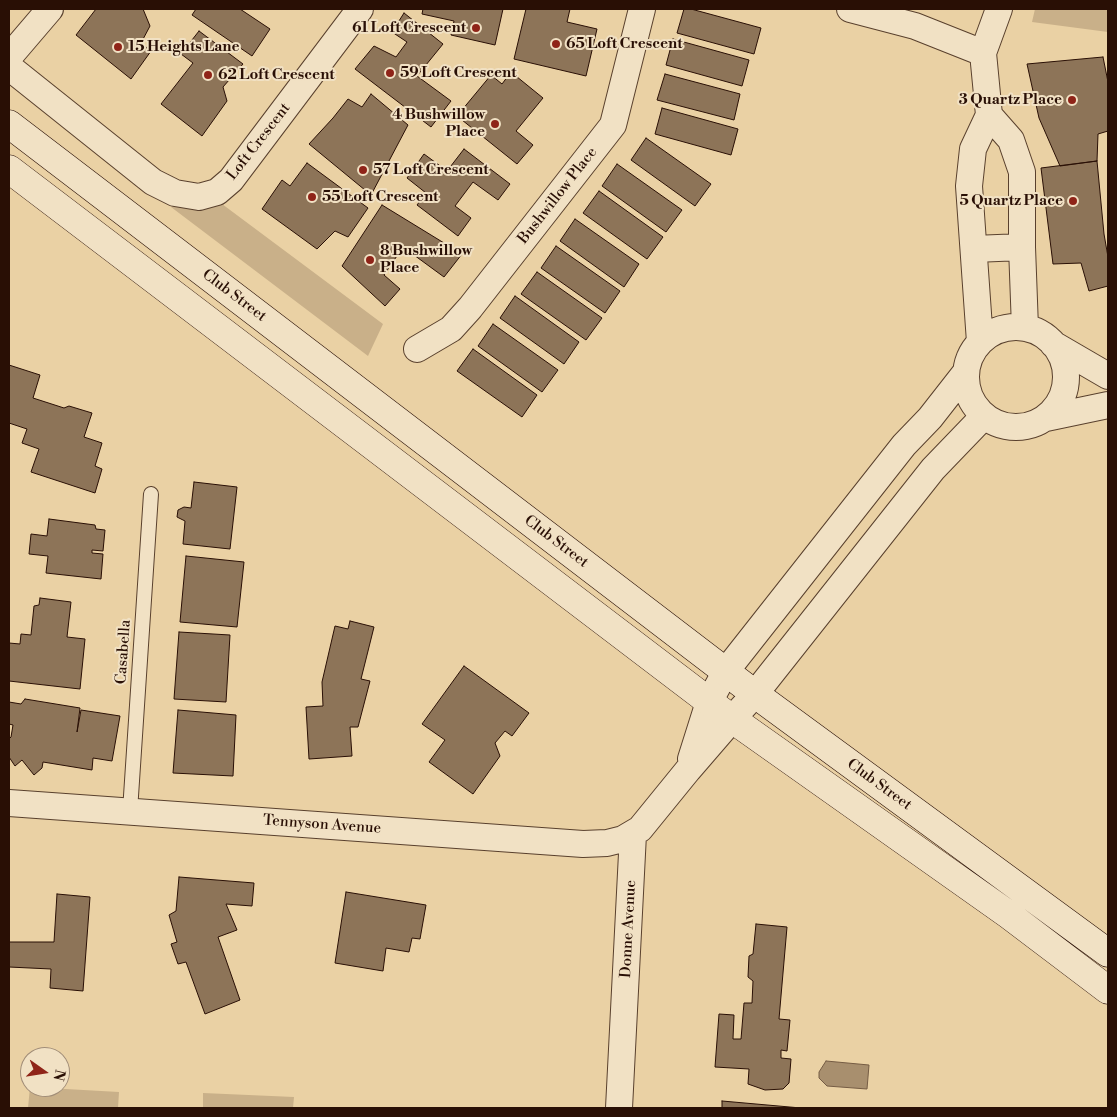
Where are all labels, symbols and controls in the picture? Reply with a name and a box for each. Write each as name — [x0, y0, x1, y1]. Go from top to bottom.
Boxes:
place label: 61 Loft Crescent — [352, 19, 466, 37]
marker: 61 Loft Crescent — [470, 22, 482, 34]
place label: 65 Loft Crescent — [566, 35, 683, 53]
place label: 15 Heights Lane — [128, 38, 240, 56]
marker: 65 Loft Crescent — [550, 38, 562, 50]
marker: 15 Heights Lane — [112, 41, 124, 53]
place label: 59 Loft Crescent — [400, 64, 517, 82]
place label: 62 Loft Crescent — [218, 66, 335, 84]
marker: 59 Loft Crescent — [384, 67, 396, 79]
marker: 62 Loft Crescent — [202, 69, 214, 81]
place label: 3 Quartz Place — [959, 91, 1062, 109]
marker: 3 Quartz Place — [1066, 94, 1078, 106]
street label: Loft Crescent — [223, 100, 295, 184]
place label: 4 Bushwillow Place — [392, 106, 485, 141]
marker: 4 Bushwillow Place — [489, 118, 501, 130]
street label: Bushwillow Place — [515, 144, 601, 248]
place label: 57 Loft Crescent — [373, 161, 488, 179]
marker: 57 Loft Crescent — [357, 164, 369, 176]
place label: 55 Loft Crescent — [322, 188, 438, 206]
marker: 55 Loft Crescent — [306, 191, 318, 203]
place label: 5 Quartz Place — [959, 192, 1063, 210]
marker: 5 Quartz Place — [1067, 195, 1079, 207]
place label: 8 Bushwillow Place — [380, 242, 472, 277]
marker: 8 Bushwillow Place — [364, 254, 376, 266]
street label: Club Street — [198, 266, 270, 326]
street label: Club Street — [520, 512, 592, 572]
street label: Casabella — [113, 619, 135, 685]
street label: Club Street — [843, 755, 915, 815]
street label: Tennyson Avenue — [262, 812, 382, 838]
street label: Donne Avenue — [617, 880, 641, 978]
north arrow — [20, 1047, 70, 1097]
text: N — [49, 1068, 69, 1083]

